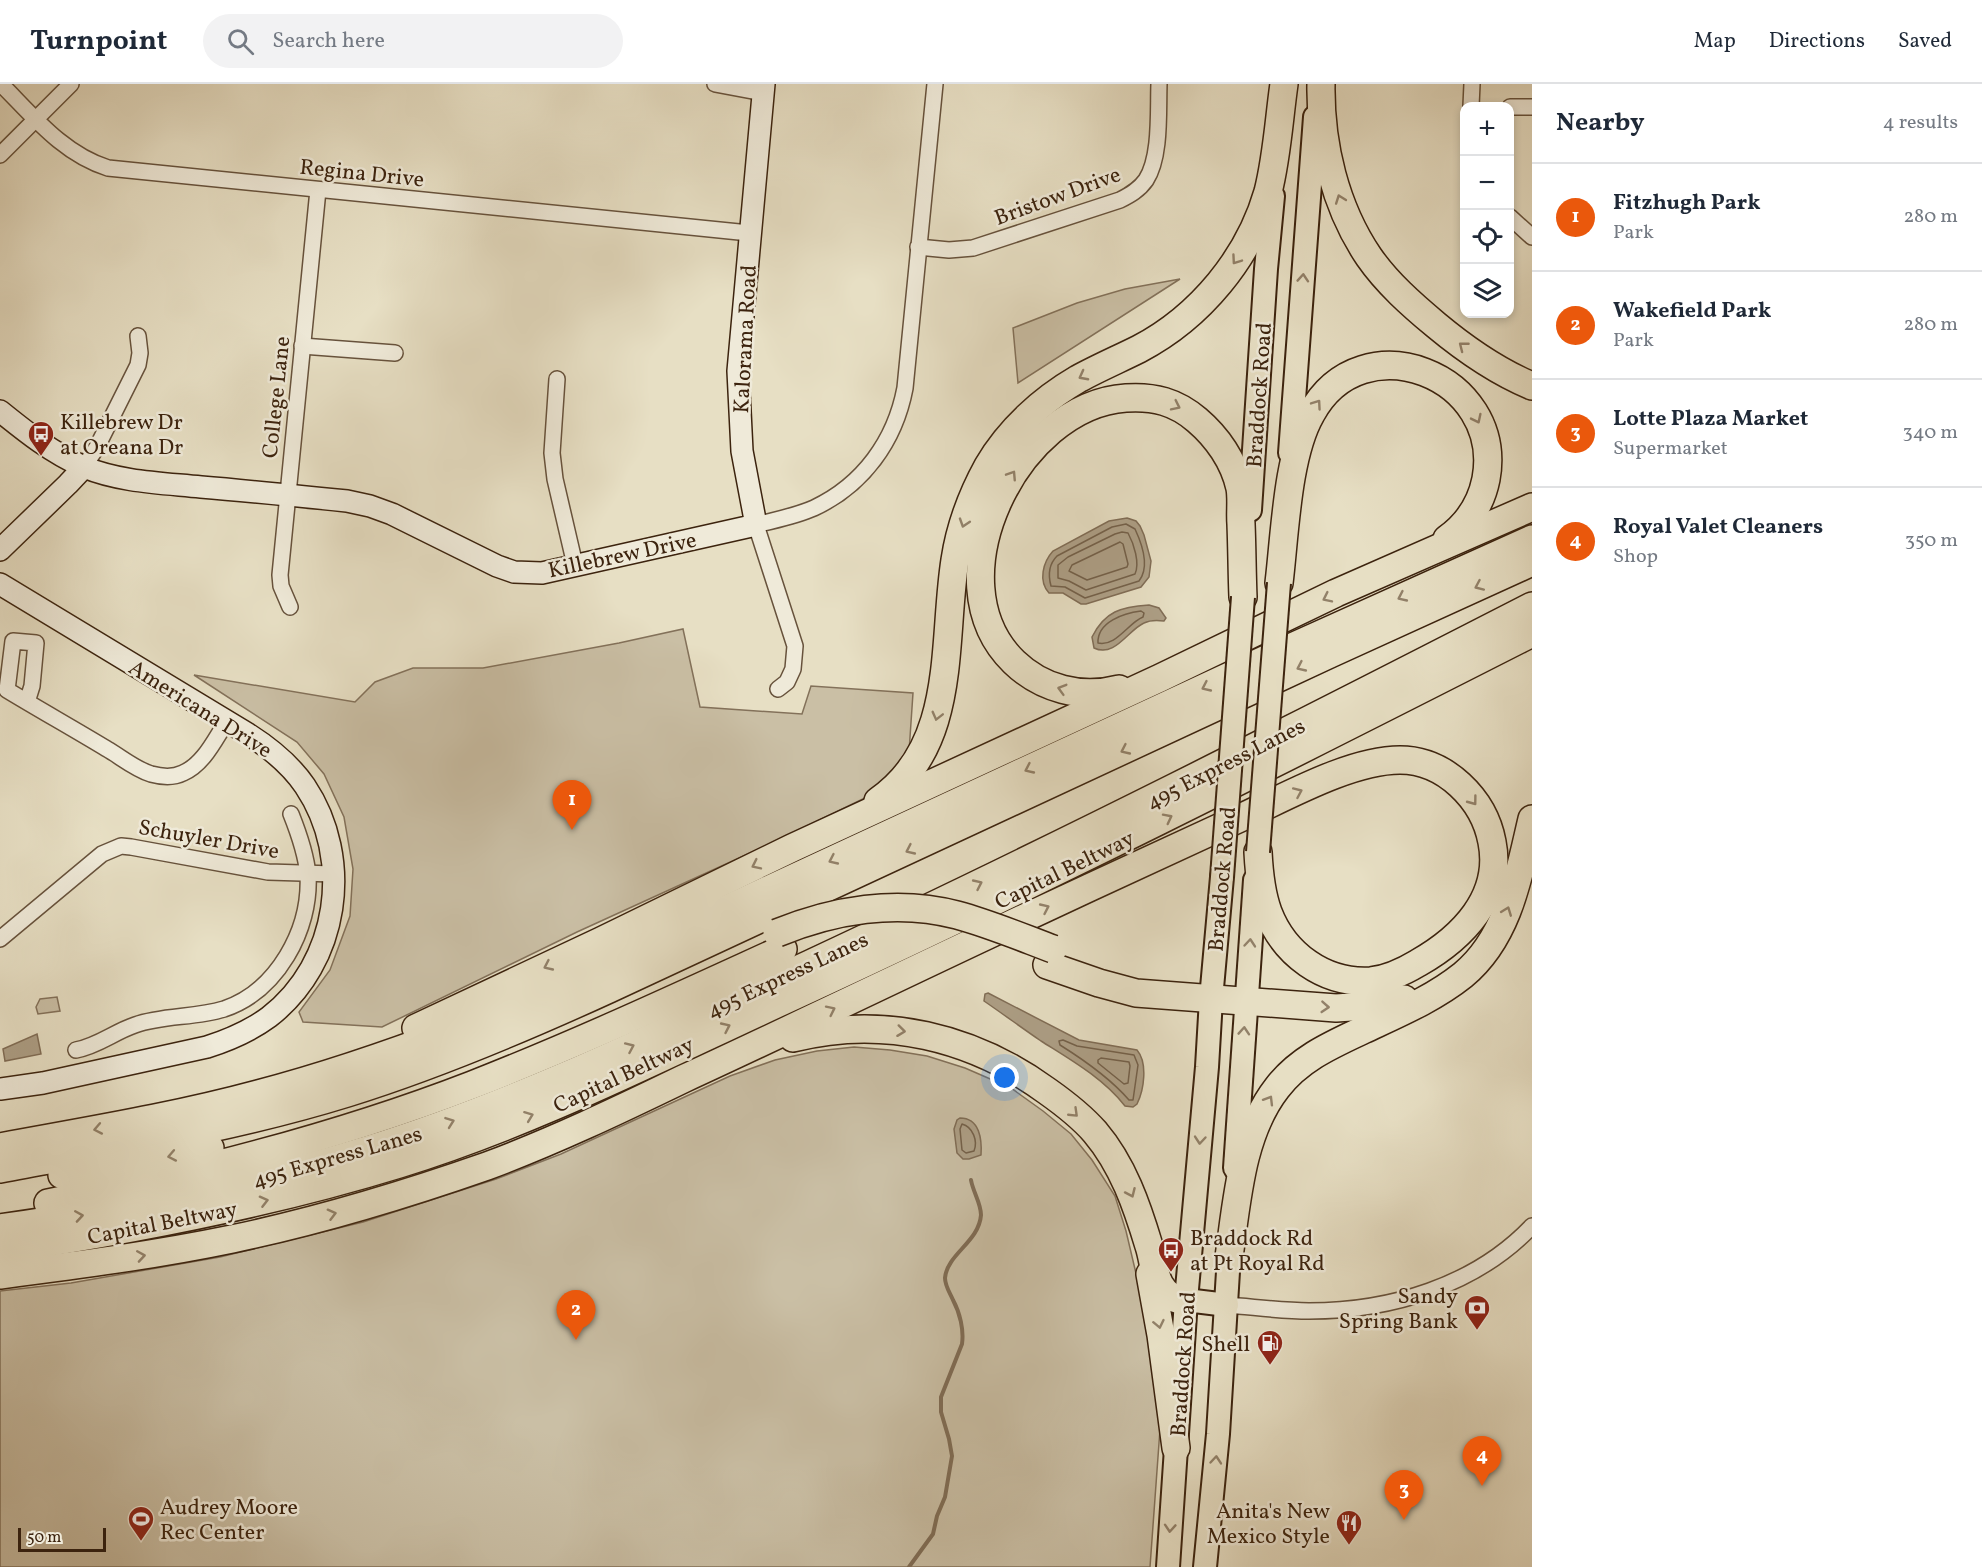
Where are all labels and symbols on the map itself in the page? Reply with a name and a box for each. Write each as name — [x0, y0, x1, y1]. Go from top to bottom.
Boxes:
street label: Regina Drive — [298, 153, 426, 196]
street label: Bristow Drive — [990, 160, 1125, 235]
one-way arrow — [1334, 195, 1347, 205]
one-way arrow — [1232, 253, 1243, 264]
street label: Kalorama Road — [727, 264, 766, 414]
one-way arrow — [1296, 274, 1309, 283]
street label: Braddock Road — [1240, 321, 1281, 469]
street label: College Lane — [256, 335, 299, 460]
one-way arrow — [1459, 343, 1470, 354]
one-way arrow — [1079, 369, 1090, 380]
one-way arrow — [1170, 398, 1181, 410]
one-way arrow — [1310, 400, 1321, 411]
place label: Killebrew Dr at Oreana Dr — [60, 408, 183, 464]
one-way arrow — [1470, 413, 1482, 424]
bus stop icon: Killebrew Dr at Oreana Dr — [26, 419, 56, 457]
one-way arrow — [1005, 471, 1016, 482]
one-way arrow — [958, 517, 971, 528]
street label: Killebrew Drive — [545, 526, 700, 587]
one-way arrow — [1474, 579, 1485, 591]
one-way arrow — [1397, 590, 1408, 602]
one-way arrow — [1322, 591, 1333, 602]
street label: Americana Drive — [122, 653, 278, 767]
one-way arrow — [1297, 660, 1308, 672]
one-way arrow — [1201, 680, 1212, 692]
one-way arrow — [1057, 684, 1068, 696]
one-way arrow — [931, 711, 944, 721]
street label: 495 Express Lanes — [1141, 712, 1311, 819]
one-way arrow — [1120, 743, 1131, 755]
one-way arrow — [1024, 762, 1035, 774]
pin: 1 — [552, 780, 592, 830]
one-way arrow — [1292, 787, 1303, 799]
one-way arrow — [1466, 795, 1477, 806]
street label: Braddock Road — [1202, 805, 1245, 953]
street label: Schuyler Drive — [136, 813, 281, 868]
one-way arrow — [1162, 813, 1173, 825]
street label: Capital Beltway — [990, 824, 1140, 918]
one-way arrow — [905, 842, 916, 854]
one-way arrow — [828, 852, 839, 864]
one-way arrow — [752, 858, 763, 869]
one-way arrow — [971, 880, 982, 892]
one-way arrow — [1038, 904, 1049, 916]
one-way arrow — [1500, 906, 1512, 917]
street label: 495 Express Lanes — [702, 925, 874, 1027]
one-way arrow — [1244, 938, 1257, 947]
one-way arrow — [543, 958, 554, 970]
one-way arrow — [1321, 1000, 1330, 1013]
one-way arrow — [824, 1005, 835, 1017]
one-way arrow — [720, 1023, 731, 1035]
one-way arrow — [896, 1025, 905, 1037]
one-way arrow — [1237, 1027, 1250, 1036]
street label: Capital Beltway — [549, 1030, 700, 1122]
one-way arrow — [624, 1042, 635, 1054]
your location — [990, 1063, 1019, 1092]
one-way arrow — [1262, 1096, 1273, 1106]
one-way arrow — [1067, 1105, 1078, 1116]
one-way arrow — [524, 1111, 534, 1124]
one-way arrow — [444, 1116, 455, 1129]
street label: 495 Express Lanes — [249, 1119, 426, 1197]
one-way arrow — [93, 1122, 103, 1135]
one-way arrow — [1194, 1136, 1207, 1145]
one-way arrow — [167, 1149, 177, 1162]
one-way arrow — [1124, 1187, 1136, 1198]
street label: Capital Beltway — [85, 1195, 240, 1254]
one-way arrow — [259, 1195, 269, 1208]
one-way arrow — [327, 1209, 337, 1222]
one-way arrow — [73, 1210, 83, 1223]
place label: Braddock Rd at Pt Royal Rd — [1190, 1224, 1325, 1280]
bus stop icon: Braddock Rd at Pt Royal Rd — [1156, 1235, 1186, 1273]
one-way arrow — [137, 1250, 146, 1262]
place label: Sandy Spring Bank — [1339, 1282, 1458, 1338]
pin: 2 — [556, 1290, 596, 1340]
street label: Braddock Road — [1164, 1290, 1205, 1438]
bank icon: Sandy Spring Bank — [1462, 1293, 1492, 1331]
one-way arrow — [1152, 1319, 1165, 1329]
fuel station icon: Shell — [1255, 1328, 1285, 1366]
place label: Shell — [1201, 1330, 1250, 1361]
pin: 4 — [1462, 1436, 1502, 1486]
one-way arrow — [1209, 1455, 1222, 1464]
pin: 3 — [1384, 1470, 1424, 1520]
place label: Audrey Moore Rec Center — [160, 1493, 298, 1549]
place label: Anita's New Mexico Style — [1207, 1497, 1330, 1553]
sports icon: Audrey Moore Rec Center — [126, 1504, 156, 1542]
restaurant icon: Anita's New Mexico Style — [1334, 1508, 1364, 1546]
one-way arrow — [1164, 1523, 1177, 1532]
scale bar — [18, 1525, 106, 1552]

